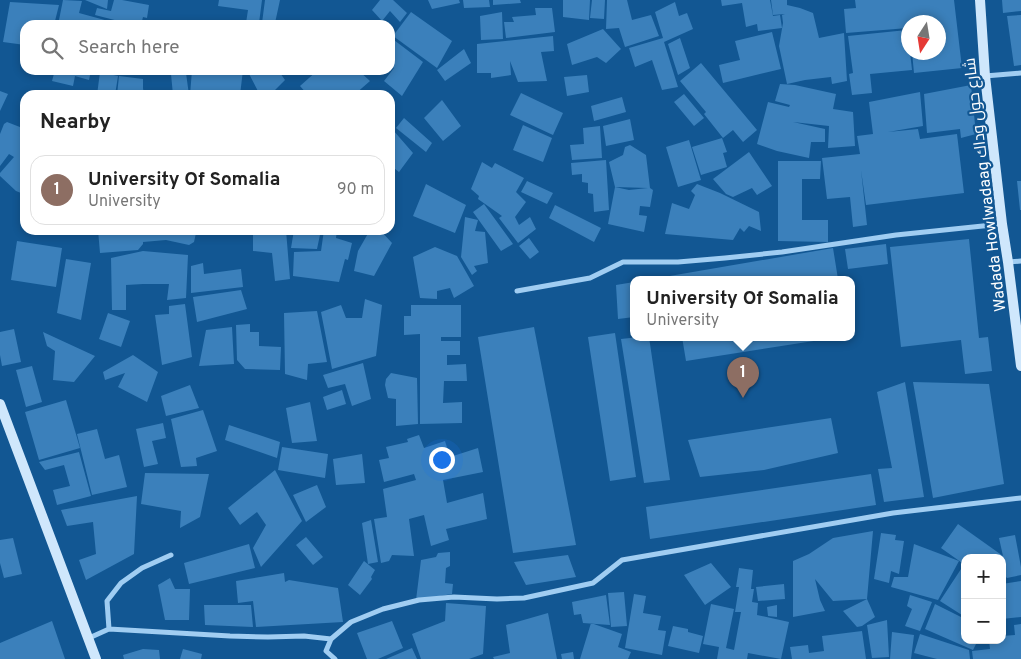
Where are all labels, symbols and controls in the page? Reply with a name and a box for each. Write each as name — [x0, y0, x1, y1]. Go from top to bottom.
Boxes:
north arrow — [901, 15, 946, 60]
search box — [20, 20, 395, 75]
icon: search — [38, 34, 66, 62]
text: Search here — [78, 36, 180, 60]
street label: Wadada Howlwadaag شارع حول وداك — [960, 57, 1011, 313]
text: Nearby — [40, 109, 111, 136]
text: University Of Somalia — [88, 168, 280, 192]
text: 1 — [54, 180, 60, 200]
text: 90 m — [337, 180, 374, 200]
text: University — [88, 192, 161, 212]
popup — [630, 276, 855, 341]
text: University Of Somalia — [646, 287, 839, 311]
text: University — [646, 311, 719, 331]
pin: 1 — [727, 357, 759, 398]
your location — [429, 447, 455, 473]
map controls — [961, 554, 1006, 644]
button: + — [961, 554, 1006, 599]
button: − — [961, 599, 1006, 644]

